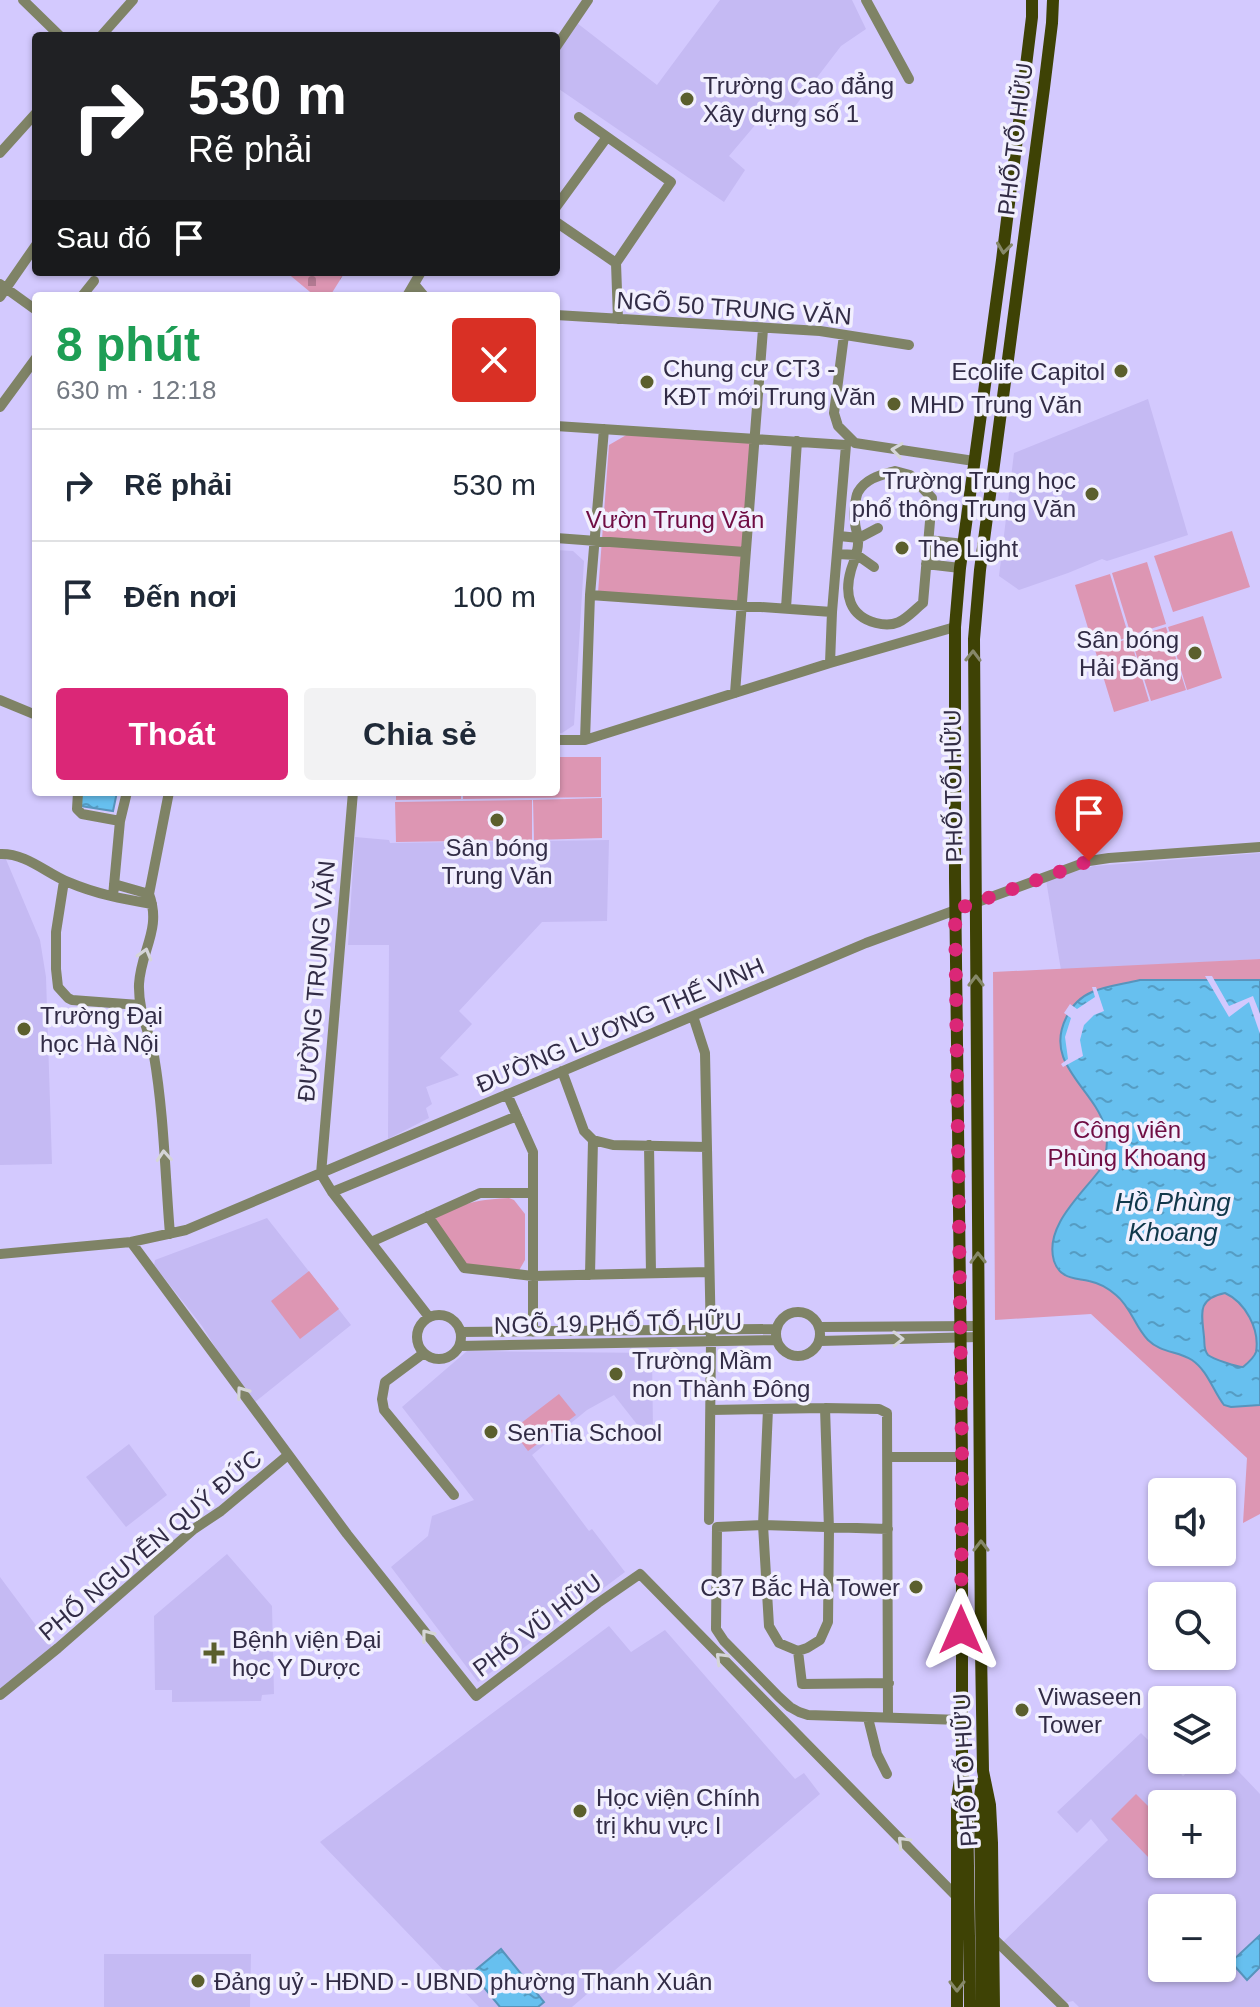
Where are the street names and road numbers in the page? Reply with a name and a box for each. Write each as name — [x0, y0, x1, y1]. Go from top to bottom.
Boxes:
street label: PHỐ TỐ HỮU — [992, 61, 1038, 217]
street label: NGÕ 50 TRUNG VĂN — [616, 286, 852, 330]
street label: PHỐ TỐ HỮU — [938, 709, 968, 863]
street label: ĐƯỜNG TRUNG VĂN — [292, 859, 340, 1103]
street label: ĐƯỜNG LƯƠNG THẾ VINH — [472, 952, 768, 1098]
street label: NGÕ 19 PHỐ TỐ HỮU — [494, 1307, 742, 1339]
street label: PHỐ NGUYỄN QUÝ ĐỨC — [33, 1443, 267, 1646]
street label: PHỐ VŨ HỮU — [467, 1568, 607, 1682]
street label: PHỐ TỐ HỮU — [948, 1693, 982, 1847]

